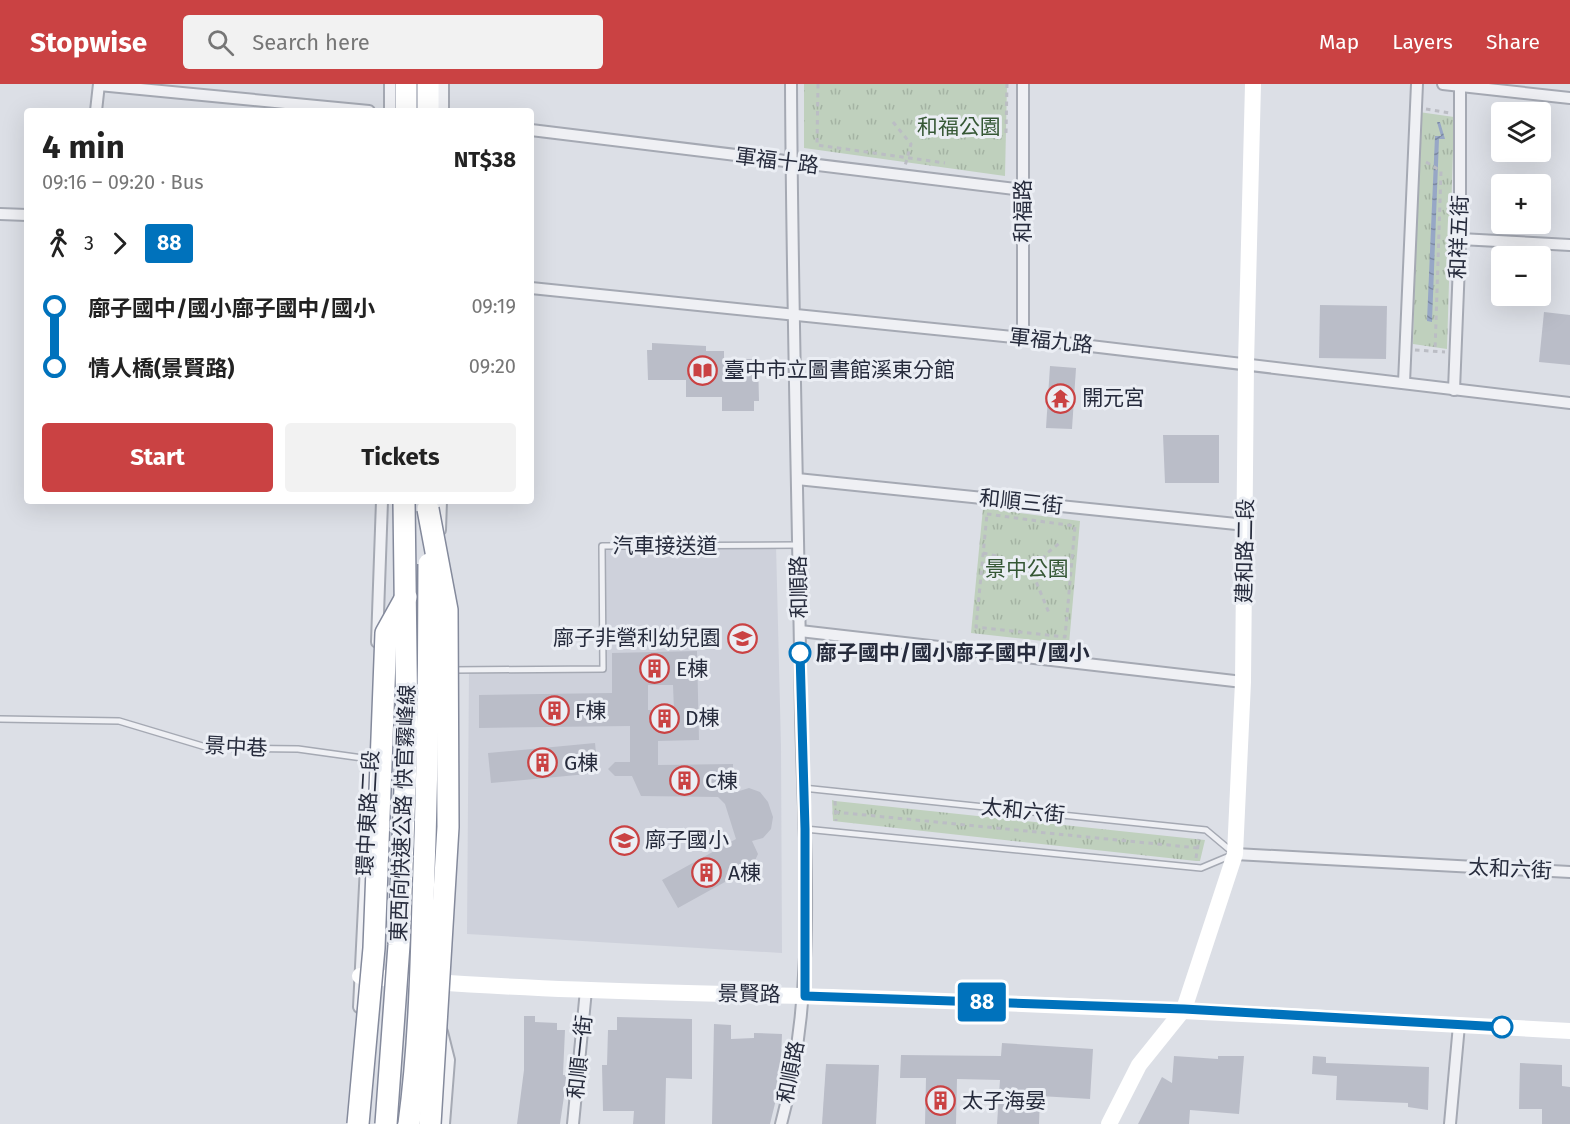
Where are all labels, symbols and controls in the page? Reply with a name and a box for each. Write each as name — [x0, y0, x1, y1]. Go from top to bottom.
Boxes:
search box — [183, 15, 603, 69]
text: Stopwise — [30, 26, 147, 59]
icon: search — [204, 26, 237, 59]
text: Search here — [252, 29, 370, 56]
text: Map — [1319, 29, 1359, 55]
text: Layers — [1392, 29, 1453, 55]
text: Share — [1486, 29, 1540, 55]
map controls — [1491, 102, 1551, 306]
button: layers — [1491, 102, 1551, 162]
park label: 和福公園 — [917, 114, 1001, 140]
text: 4 min — [42, 127, 125, 167]
street label: 軍福十路 — [734, 143, 820, 179]
text: NT$38 — [454, 146, 516, 173]
text: 09:16 – 09:20 · Bus — [42, 170, 204, 194]
button: + — [1491, 174, 1551, 234]
street label: 和福路 — [1010, 180, 1036, 243]
street label: 和祥五街 — [1445, 195, 1473, 279]
icon: walk — [42, 227, 75, 260]
icon: forward — [103, 227, 136, 260]
text: 88 — [157, 230, 181, 256]
text: 3 — [84, 231, 94, 255]
button: − — [1491, 246, 1551, 306]
text: 09:19 — [471, 294, 516, 318]
text: 廍子國中/國小廍子國中/國小 — [88, 295, 375, 322]
street label: 軍福九路 — [1008, 324, 1094, 358]
text: 09:20 — [469, 354, 516, 378]
library icon: 臺中市立圖書館溪東分館 — [687, 354, 719, 386]
text: 情人橋(景賢路) — [88, 355, 234, 382]
place label: 臺中市立圖書館溪東分館 — [724, 357, 955, 383]
temple icon: 開元宮 — [1045, 382, 1077, 414]
place label: 開元宮 — [1082, 385, 1145, 411]
button: Start — [42, 423, 273, 492]
button: Tickets — [285, 423, 516, 492]
street label: 和順三街 — [978, 485, 1064, 519]
street label: 建和路二段 — [1231, 498, 1259, 604]
street label: 汽車接送道 — [613, 533, 718, 559]
street label: 和順路 — [785, 555, 813, 619]
park label: 景中公園 — [985, 556, 1069, 582]
school or university icon: 廍子非營利幼兒園 — [726, 622, 758, 654]
place label: 廍子非營利幼兒園 — [553, 625, 721, 651]
place label: 廍子國中/國小廍子國中/國小 — [816, 640, 1090, 666]
marker: 廍子國中/國小廍子國中/國小 — [789, 642, 811, 664]
building icon: E棟 — [639, 653, 671, 685]
place label: E棟 — [676, 656, 708, 682]
street label: 東西向快速公路 快官霧峰線 — [386, 684, 420, 942]
building icon: F棟 — [538, 695, 570, 727]
place label: F棟 — [575, 698, 606, 724]
building icon: D棟 — [648, 702, 680, 734]
place label: D棟 — [685, 705, 720, 731]
street label: 景中巷 — [204, 732, 268, 762]
building icon: G棟 — [527, 747, 559, 779]
street label: 環中東路二段 — [352, 749, 384, 877]
place label: G棟 — [564, 750, 598, 776]
building icon: C棟 — [668, 765, 700, 797]
place label: C棟 — [705, 768, 738, 794]
street label: 太和六街 — [980, 794, 1066, 828]
school or university icon: 廍子國小 — [608, 824, 640, 856]
place label: 廍子國小 — [645, 827, 729, 853]
street label: 太和六街 — [1467, 854, 1553, 884]
building icon: A棟 — [691, 857, 723, 889]
place label: A棟 — [728, 860, 761, 886]
street label: 景賢路 — [717, 980, 781, 1008]
line badge: 88 — [955, 982, 1009, 1022]
text: 88 — [970, 989, 994, 1015]
street label: 和順一街 — [563, 1014, 597, 1100]
unlabelled marker — [1491, 1016, 1513, 1038]
street label: 和順路 — [772, 1039, 810, 1105]
building icon: 太子海晏 — [925, 1085, 957, 1117]
place label: 太子海晏 — [962, 1088, 1046, 1114]

